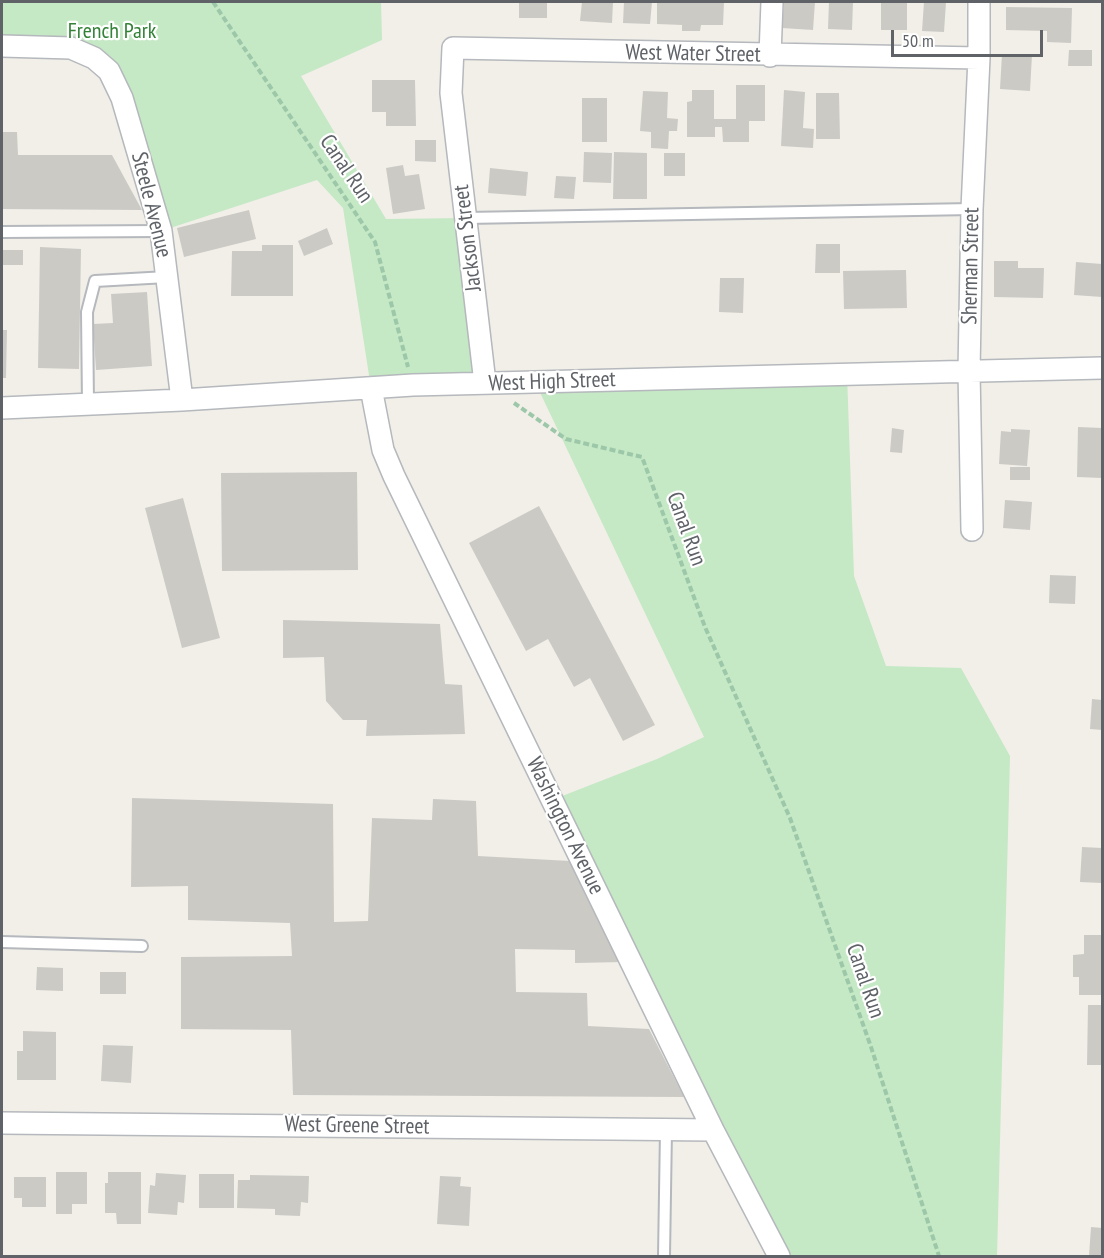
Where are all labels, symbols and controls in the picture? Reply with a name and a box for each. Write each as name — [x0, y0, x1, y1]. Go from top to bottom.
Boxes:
scale bar — [894, 18, 1046, 56]
park label: French Park — [68, 19, 156, 45]
text: 50 m — [902, 29, 934, 52]
street label: West Water Street — [625, 40, 761, 68]
street label: Canal Run — [314, 130, 378, 208]
street label: Steele Avenue — [125, 150, 177, 260]
street label: Jackson Street — [448, 183, 488, 293]
street label: Sherman Street — [957, 207, 985, 325]
street label: West High Street — [488, 367, 616, 397]
street label: Canal Run — [660, 488, 712, 570]
street label: Washington Avenue — [520, 753, 610, 899]
street label: Canal Run — [840, 940, 890, 1022]
street label: West Greene Street — [284, 1112, 430, 1140]

